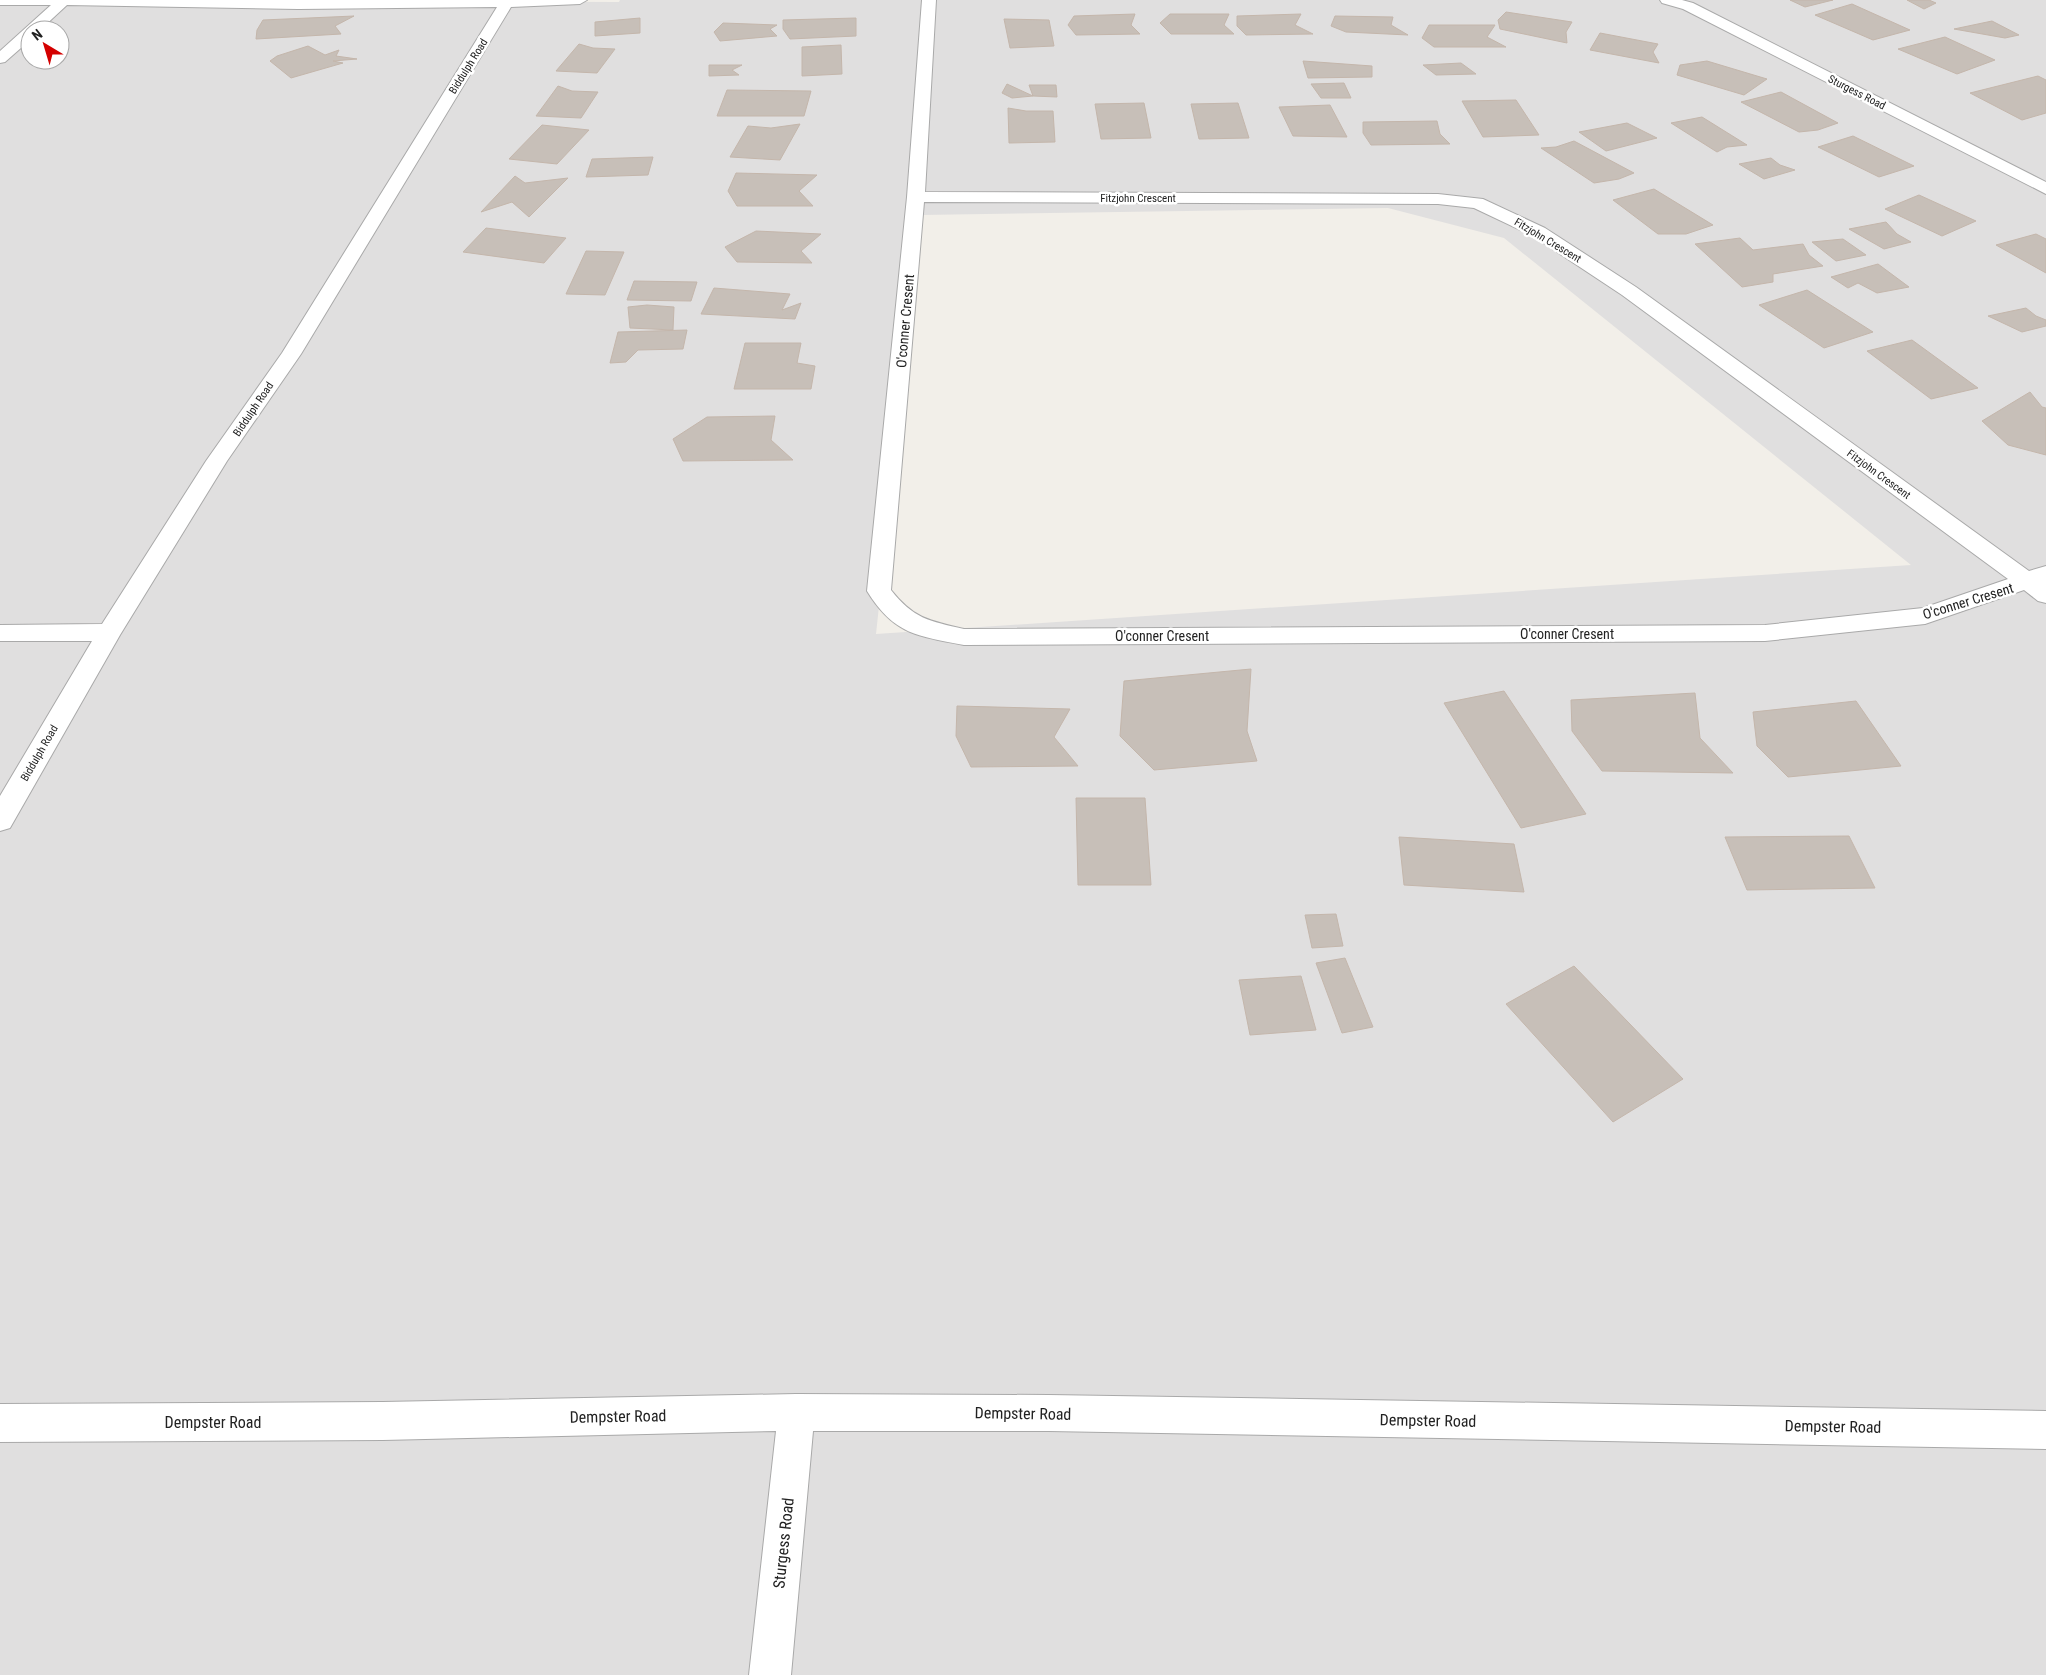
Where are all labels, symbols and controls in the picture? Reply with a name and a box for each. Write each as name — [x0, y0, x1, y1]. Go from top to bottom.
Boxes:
north arrow — [20, 20, 70, 70]
text: N — [29, 26, 45, 44]
street label: Biddulph Road — [446, 36, 491, 96]
street label: Sturgess Road — [1826, 72, 1888, 112]
street label: Fitzjohn Crescent — [1100, 192, 1176, 205]
street label: Fitzjohn Crescent — [1512, 215, 1583, 265]
street label: O'conner Cresent — [893, 273, 917, 369]
street label: Biddulph Road — [231, 380, 276, 439]
street label: Fitzjohn Crescent — [1844, 447, 1913, 502]
street label: O'conner Cresent — [1921, 580, 2015, 622]
street label: O'conner Cresent — [1520, 626, 1614, 642]
street label: O'conner Cresent — [1115, 628, 1209, 644]
street label: Biddulph Road — [18, 723, 61, 784]
street label: Dempster Road — [974, 1403, 1072, 1424]
street label: Dempster Road — [569, 1406, 667, 1427]
street label: Dempster Road — [1379, 1410, 1477, 1431]
street label: Dempster Road — [165, 1413, 261, 1432]
street label: Dempster Road — [1784, 1416, 1882, 1437]
street label: Sturgess Road — [769, 1497, 798, 1589]

